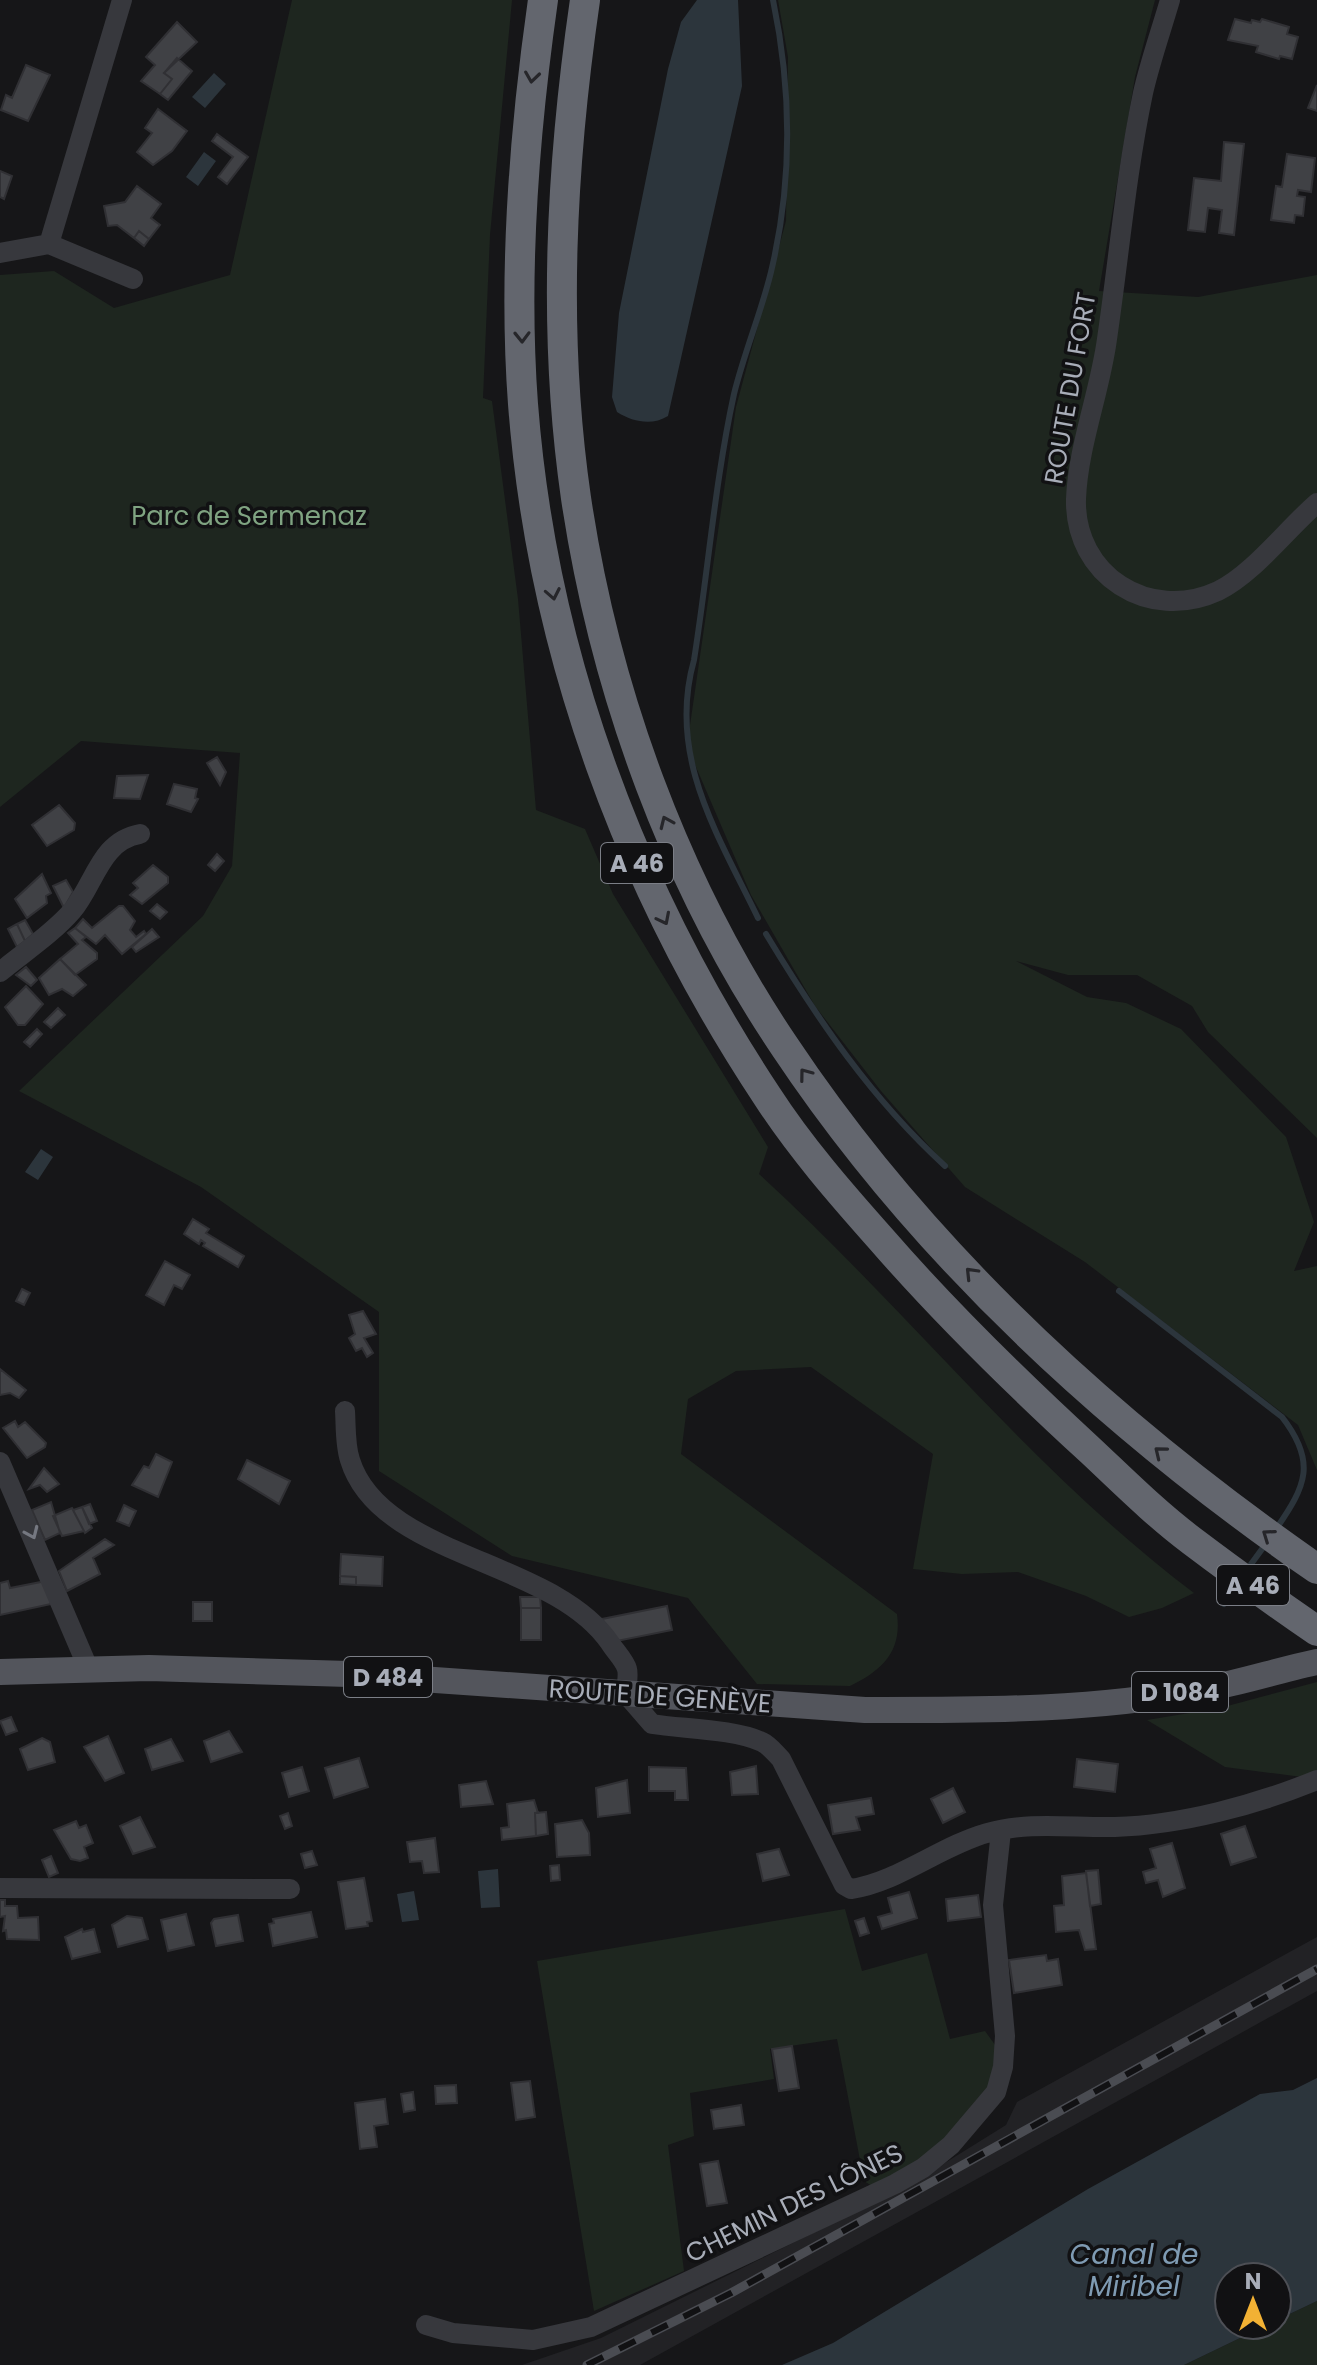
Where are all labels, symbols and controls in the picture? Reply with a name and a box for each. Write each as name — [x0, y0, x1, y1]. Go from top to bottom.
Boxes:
one-way arrow — [524, 70, 541, 84]
street label: ROUTE DU FORT — [1035, 289, 1105, 487]
one-way arrow — [513, 331, 531, 344]
park label: Parc de Sermenaz — [131, 498, 367, 534]
one-way arrow — [543, 588, 560, 601]
one-way arrow — [659, 816, 675, 831]
road number: A 46 — [601, 843, 673, 883]
one-way arrow — [654, 910, 670, 925]
one-way arrow — [800, 1068, 814, 1083]
one-way arrow — [966, 1268, 980, 1282]
one-way arrow — [1154, 1447, 1169, 1462]
one-way arrow — [22, 1525, 38, 1539]
one-way arrow — [1263, 1530, 1277, 1545]
road number: A 46 — [1217, 1565, 1289, 1605]
road number: D 484 — [344, 1657, 432, 1697]
street label: ROUTE DE GENÈVE — [548, 1670, 772, 1722]
road number: D 1084 — [1132, 1672, 1228, 1712]
street label: CHEMIN DES LÔNES — [679, 2135, 909, 2271]
water label: Canal de Miribel — [1070, 2235, 1198, 2306]
north arrow — [1213, 2261, 1293, 2341]
text: N — [1245, 2266, 1261, 2297]

